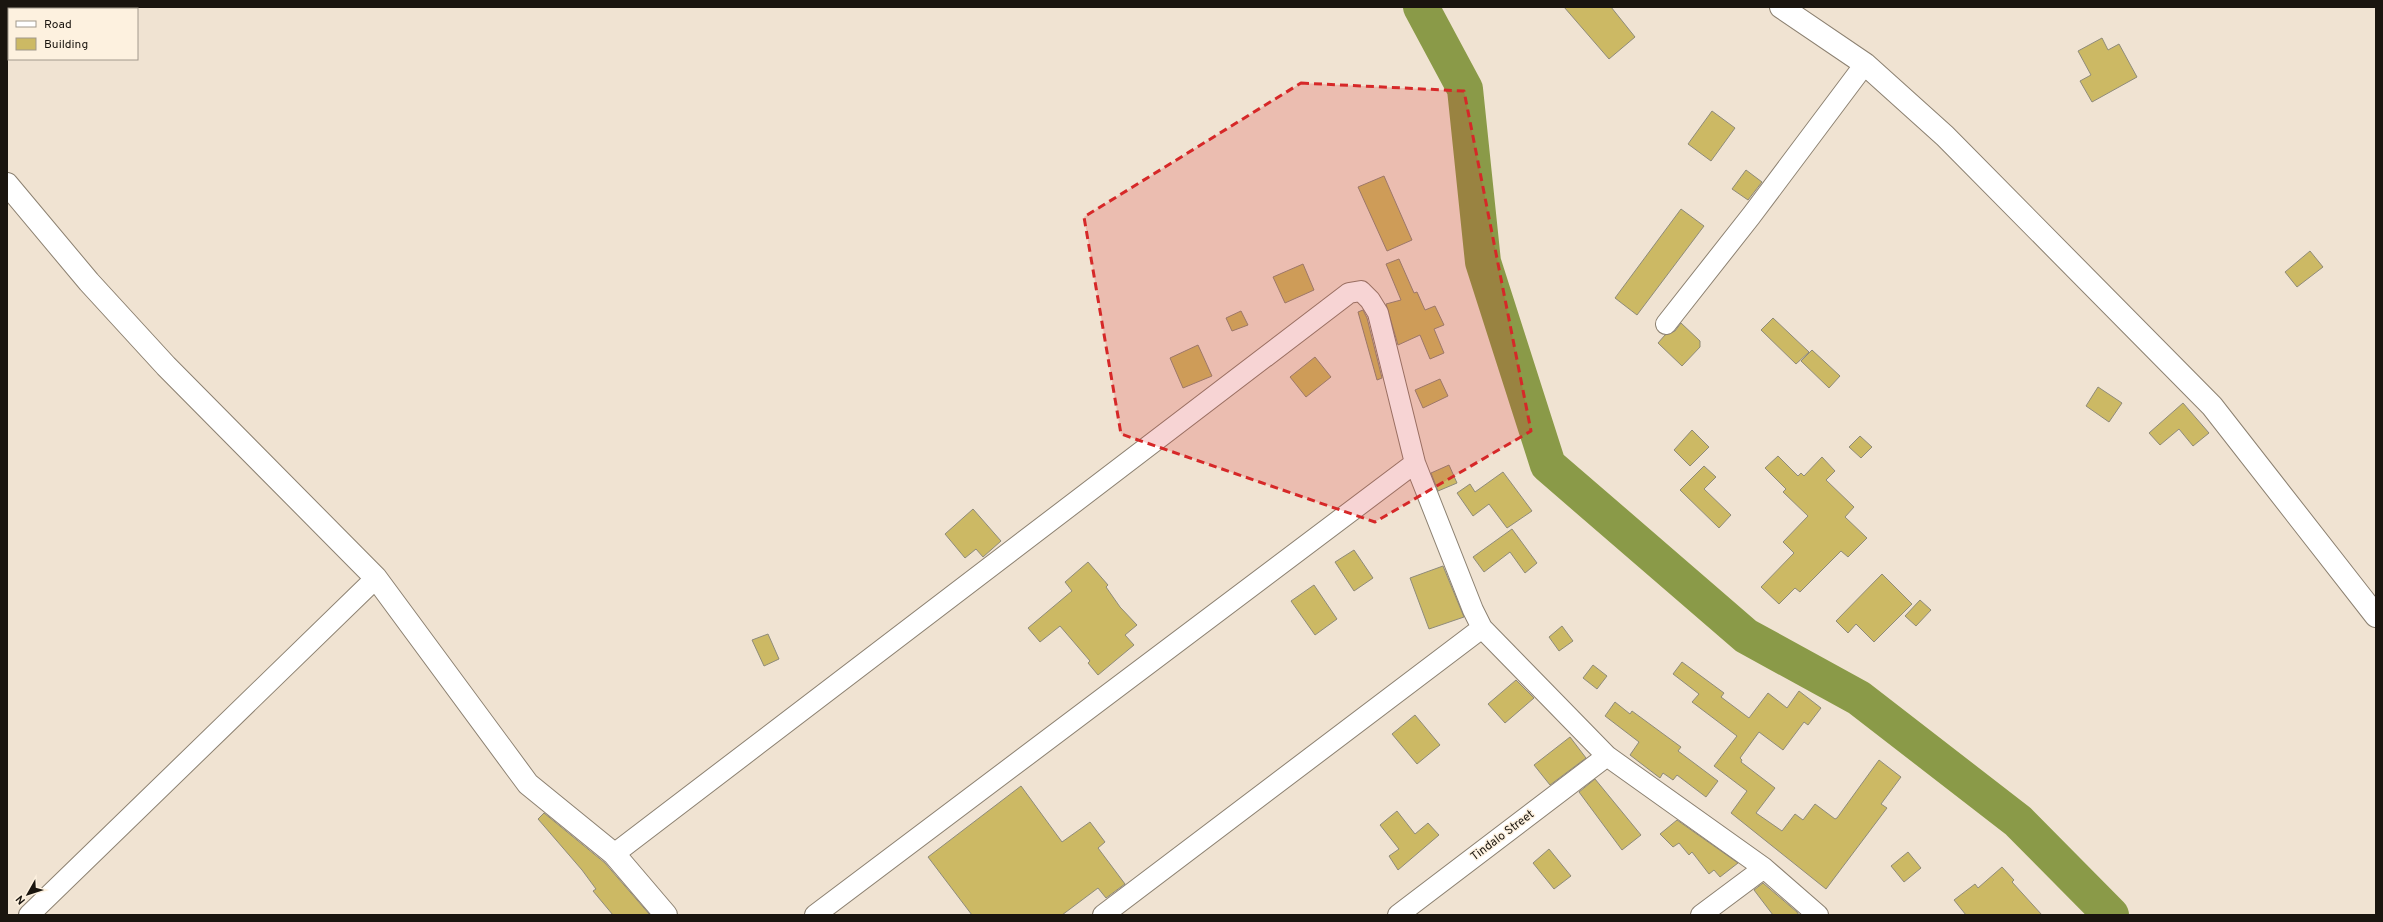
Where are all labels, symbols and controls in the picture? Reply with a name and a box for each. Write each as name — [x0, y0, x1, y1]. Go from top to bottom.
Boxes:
legend — [8, 8, 138, 60]
text: Road — [44, 17, 72, 33]
text: Building — [44, 37, 88, 53]
street label: Tindalo Street — [1468, 807, 1538, 865]
north arrow — [8, 874, 48, 914]
text: N — [13, 892, 29, 907]

